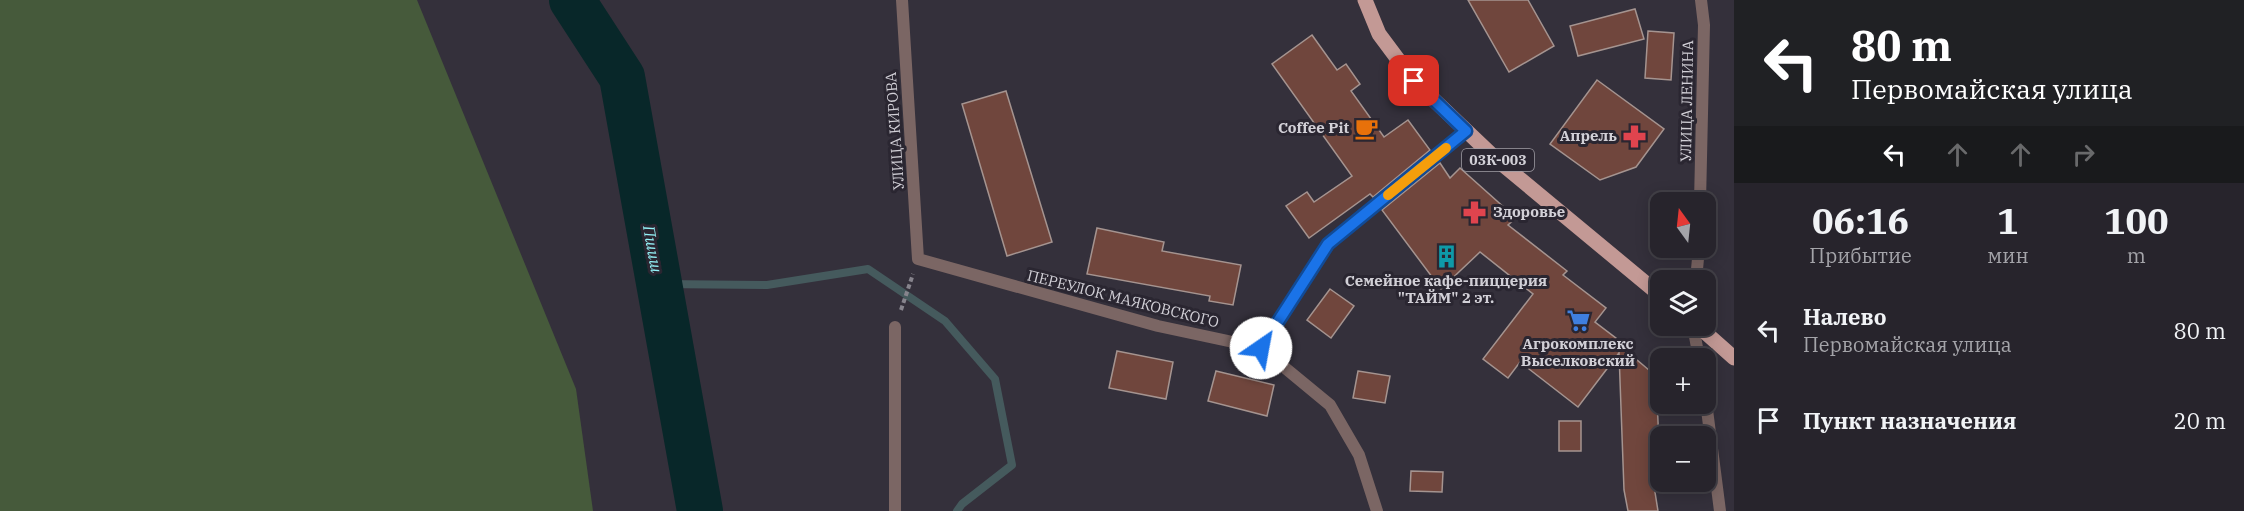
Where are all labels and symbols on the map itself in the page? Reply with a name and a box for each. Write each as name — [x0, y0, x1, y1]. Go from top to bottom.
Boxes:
street label: УЛИЦА ЛЕНИНА — [1676, 39, 1697, 162]
pin — [1388, 55, 1439, 106]
street label: УЛИЦА КИРОВА — [881, 71, 908, 191]
cafe icon: Coffee Pit — [1354, 115, 1380, 141]
place label: Coffee Pit — [1278, 118, 1349, 137]
pharmacy icon: Апрель — [1622, 123, 1648, 149]
place label: Апрель — [1560, 126, 1617, 145]
road number: 03К-003 — [1462, 149, 1534, 171]
north arrow — [1650, 192, 1716, 258]
pharmacy icon: Здоровье — [1462, 199, 1488, 225]
place label: Здоровье — [1493, 202, 1565, 221]
water label: Пшиш — [639, 223, 667, 275]
building icon: Семейное кафе-пиццерия "ТАЙМ" 2 эт. — [1433, 244, 1459, 270]
street label: ПЕРЕУЛОК МАЯКОВСКОГО — [1025, 265, 1221, 332]
place label: Семейное кафе-пиццерия "ТАЙМ" 2 эт. — [1345, 271, 1547, 307]
supermarket icon: Агрокомплекс Выселковский — [1565, 307, 1591, 333]
position arrow — [1229, 316, 1293, 380]
place label: Агрокомплекс Выселковский — [1521, 334, 1635, 370]

